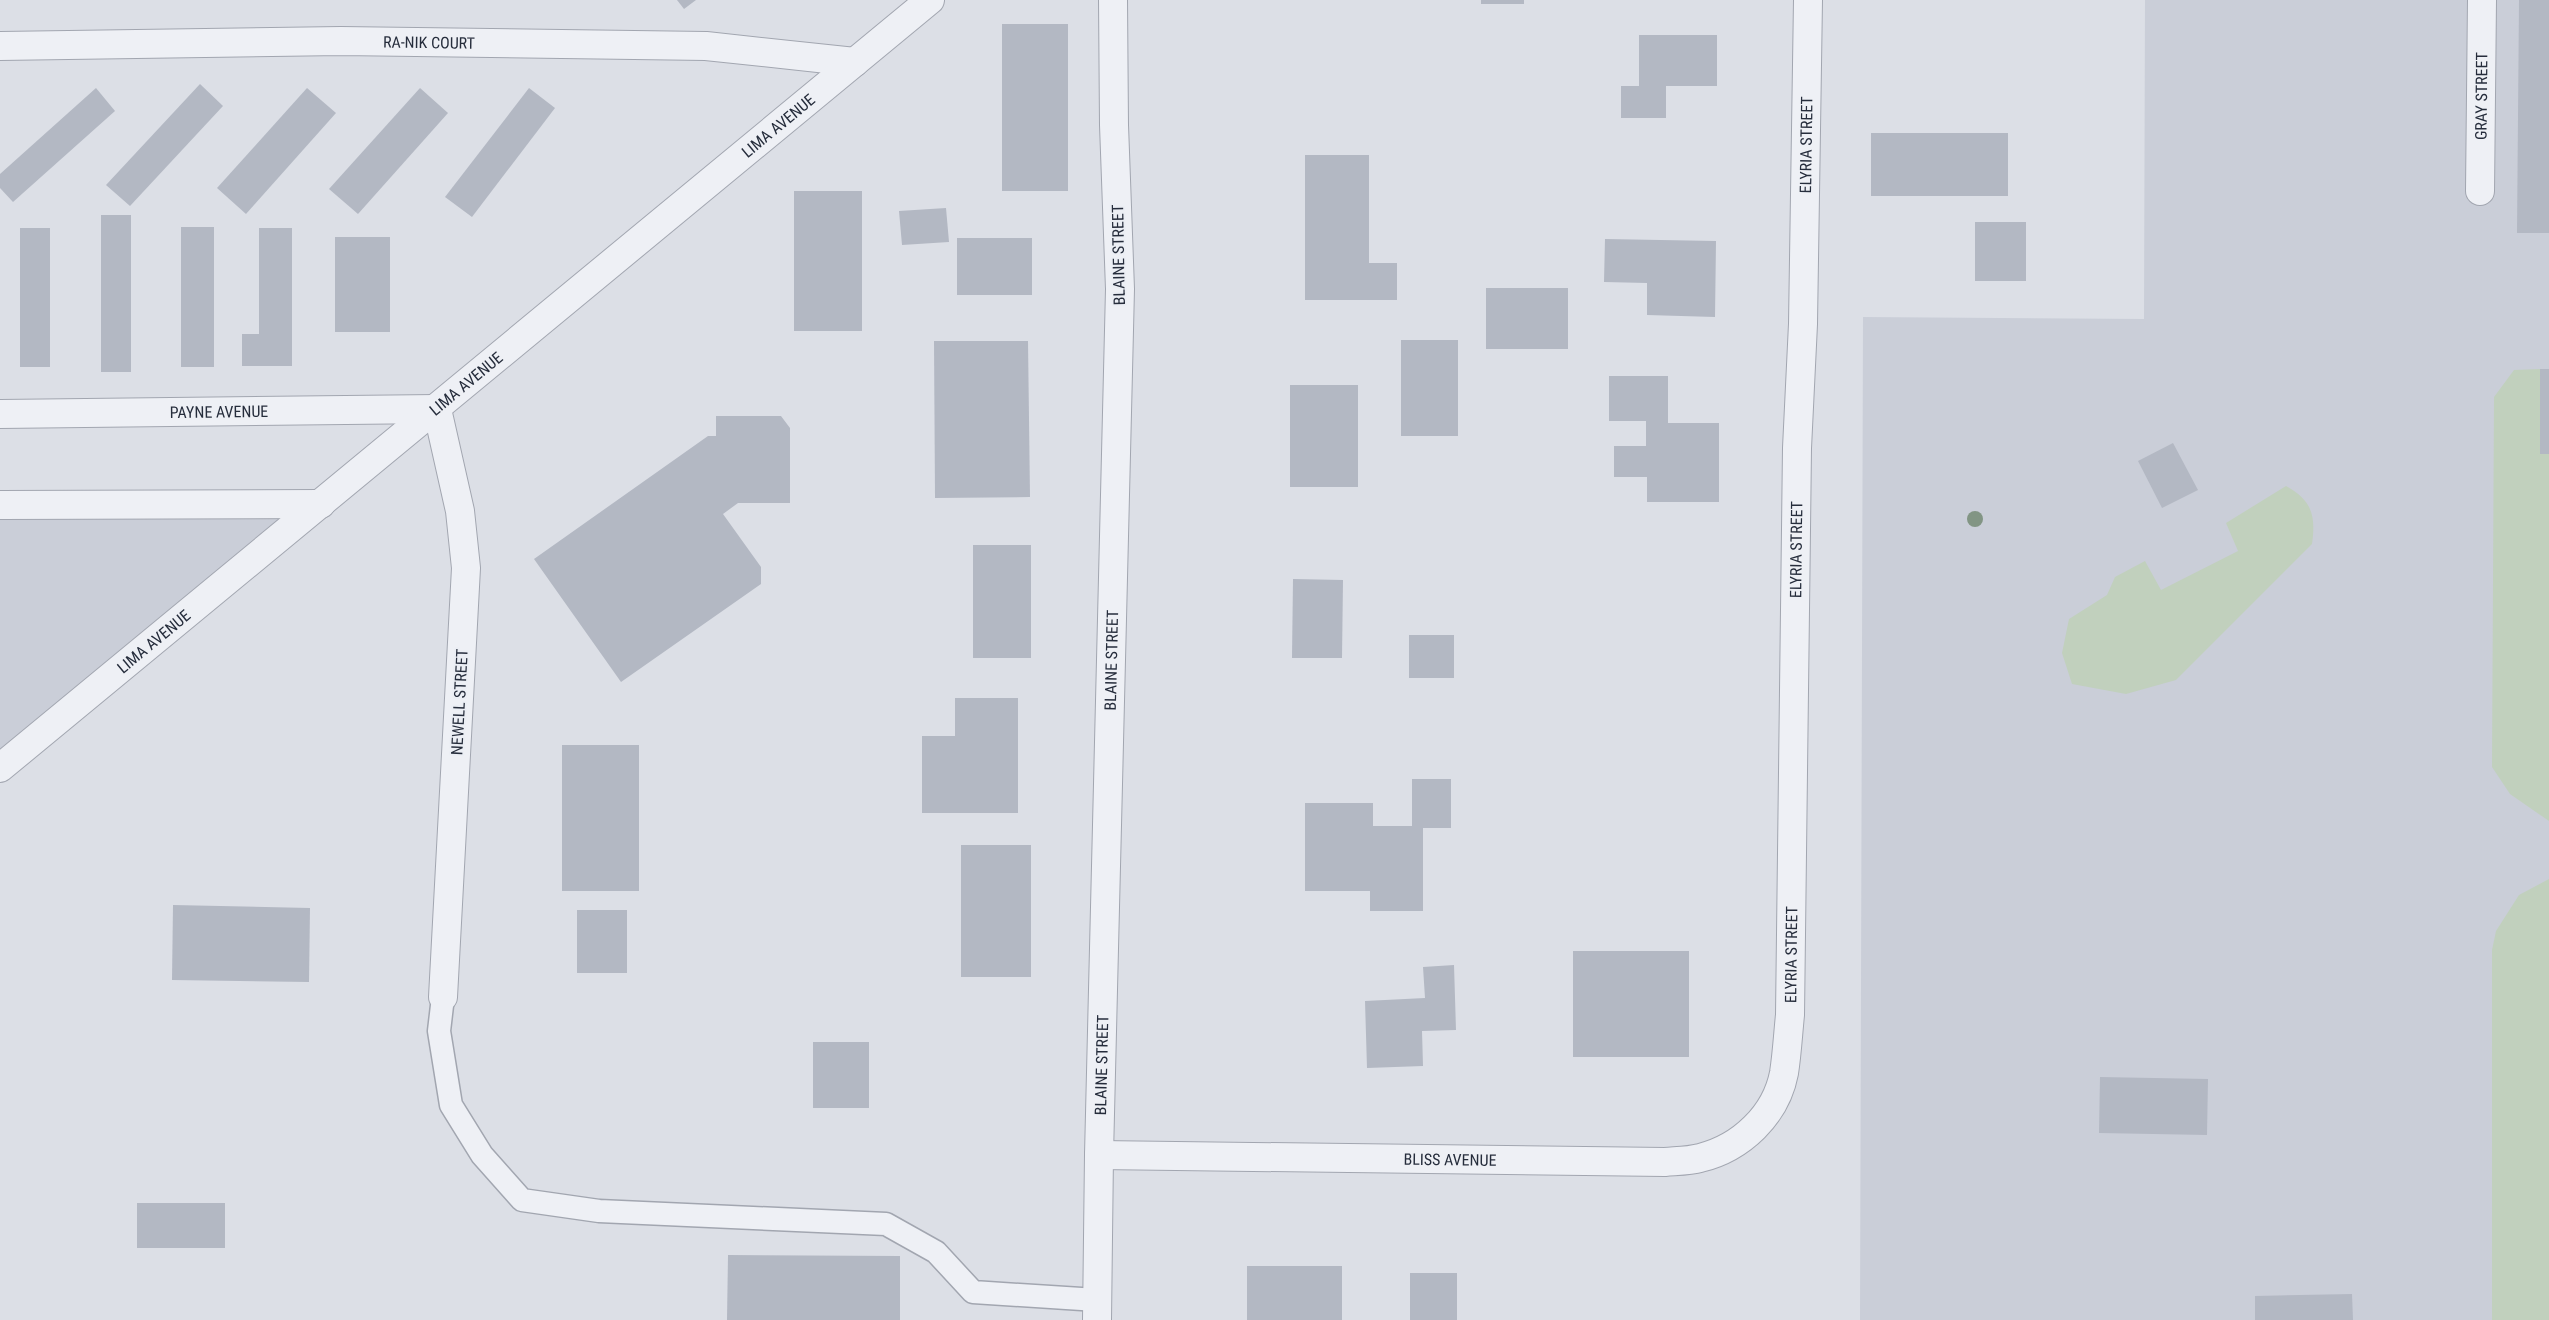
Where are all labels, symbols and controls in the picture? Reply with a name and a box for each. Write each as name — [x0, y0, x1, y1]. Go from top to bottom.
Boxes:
street label: RA-NIK COURT — [383, 33, 475, 53]
street label: GRAY STREET — [2472, 52, 2491, 140]
street label: LIMA AVENUE — [738, 90, 819, 162]
street label: ELYRIA STREET — [1796, 96, 1817, 194]
street label: BLAINE STREET — [1108, 204, 1129, 306]
street label: LIMA AVENUE — [426, 348, 506, 419]
street label: PAYNE AVENUE — [170, 402, 268, 422]
street label: ELYRIA STREET — [1786, 501, 1806, 598]
street label: LIMA AVENUE — [113, 606, 194, 677]
street label: BLAINE STREET — [1101, 610, 1122, 711]
street label: NEWELL STREET — [447, 648, 472, 756]
street label: ELYRIA STREET — [1781, 906, 1801, 1003]
street label: BLAINE STREET — [1091, 1014, 1112, 1116]
street label: BLISS AVENUE — [1403, 1150, 1497, 1170]

